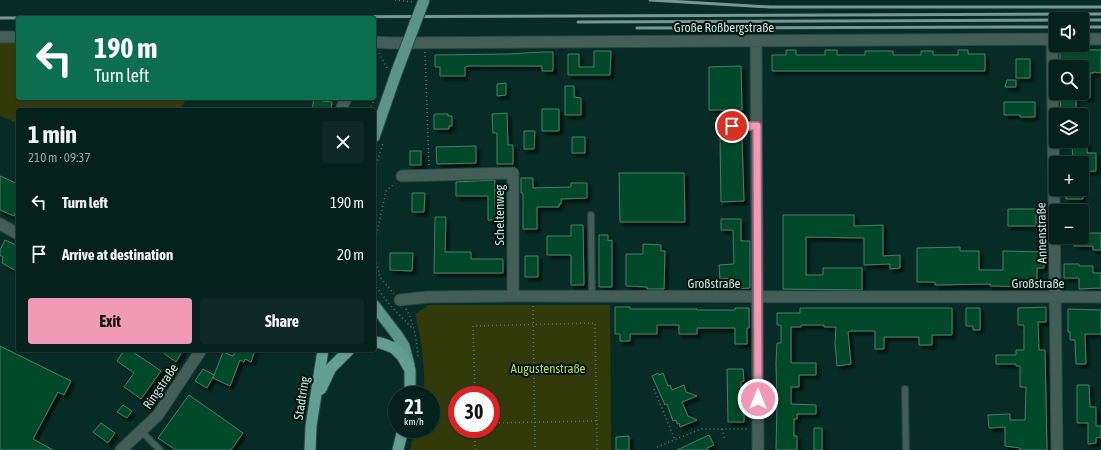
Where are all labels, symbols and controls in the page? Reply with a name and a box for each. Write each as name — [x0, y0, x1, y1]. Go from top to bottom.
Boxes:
map controls — [1049, 12, 1089, 244]
button: sound — [1049, 12, 1089, 52]
street label: Große Roßbergstraße — [674, 20, 774, 35]
icon: left — [28, 32, 80, 84]
text: 190 m — [94, 32, 157, 64]
button: search — [1049, 60, 1089, 100]
text: Turn left — [94, 65, 149, 86]
button: layers — [1049, 108, 1089, 148]
pin — [715, 109, 749, 143]
icon: arrive — [721, 115, 743, 137]
text: 1 min — [28, 121, 77, 148]
button: close — [322, 121, 364, 163]
text: 210 m · 09:37 — [28, 150, 91, 165]
button: + — [1049, 156, 1089, 196]
street label: Scheltenweg — [492, 184, 507, 245]
icon: left — [28, 191, 50, 213]
text: Turn left — [62, 194, 108, 211]
text: 190 m — [330, 194, 364, 211]
street label: Annenstraße — [1033, 202, 1050, 264]
button: − — [1049, 204, 1089, 244]
icon: arrive — [28, 243, 50, 265]
text: Arrive at destination — [62, 246, 173, 263]
text: 20 m — [337, 246, 364, 263]
street label: Großstraße — [688, 276, 741, 291]
street label: Großstraße — [1012, 276, 1065, 291]
button: Exit — [28, 298, 192, 344]
button: Share — [200, 298, 364, 344]
street label: Ringstraße — [140, 361, 181, 412]
park label: Augustenstraße — [511, 361, 586, 376]
street label: Stadtring — [291, 375, 312, 421]
position arrow — [737, 378, 779, 420]
speed limit sign: 30 — [448, 386, 500, 438]
text: 21 — [405, 395, 423, 418]
text: km/h — [404, 416, 424, 427]

